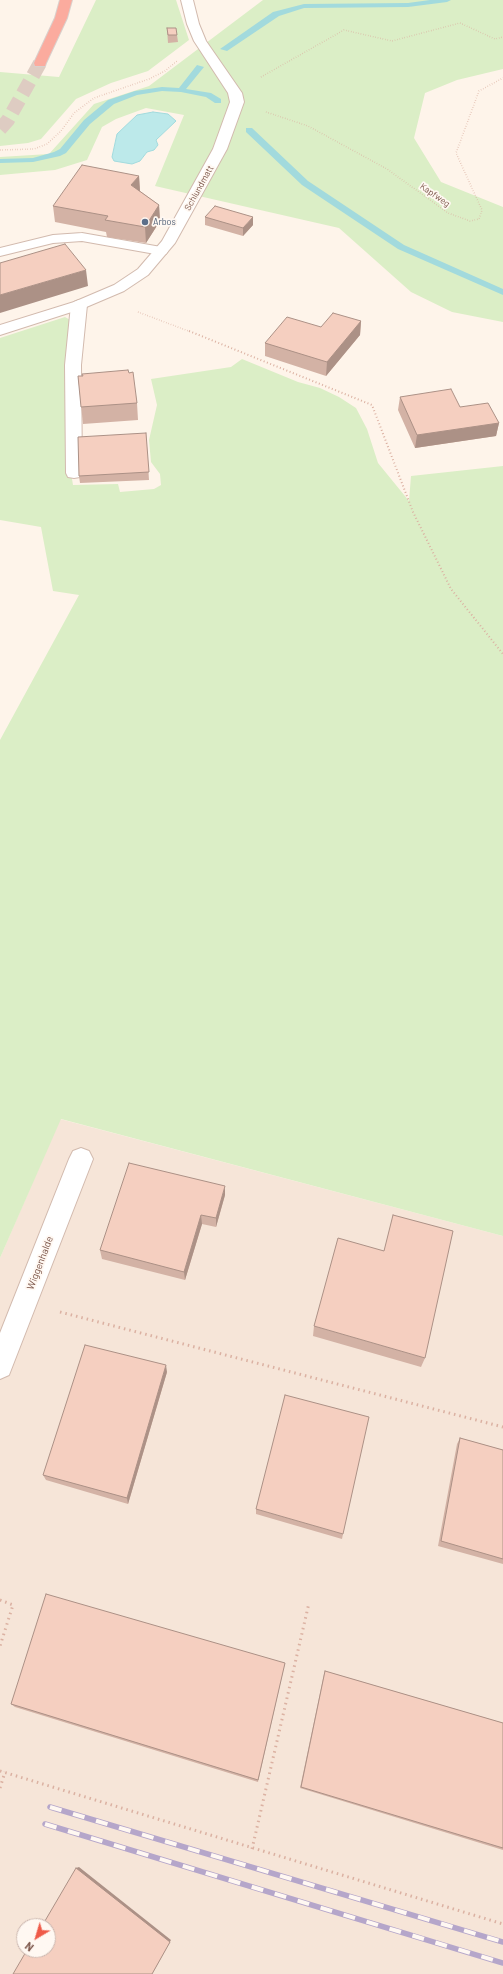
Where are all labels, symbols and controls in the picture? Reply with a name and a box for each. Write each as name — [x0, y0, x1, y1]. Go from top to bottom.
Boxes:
street label: Schlundmatt — [182, 164, 216, 212]
street label: Kapfweg — [418, 181, 452, 209]
marker: Arbos — [140, 217, 150, 227]
place label: Arbos — [153, 217, 176, 227]
street label: Wiggenhalde — [24, 1235, 56, 1291]
north arrow — [16, 1918, 56, 1958]
text: N — [22, 1940, 36, 1954]

